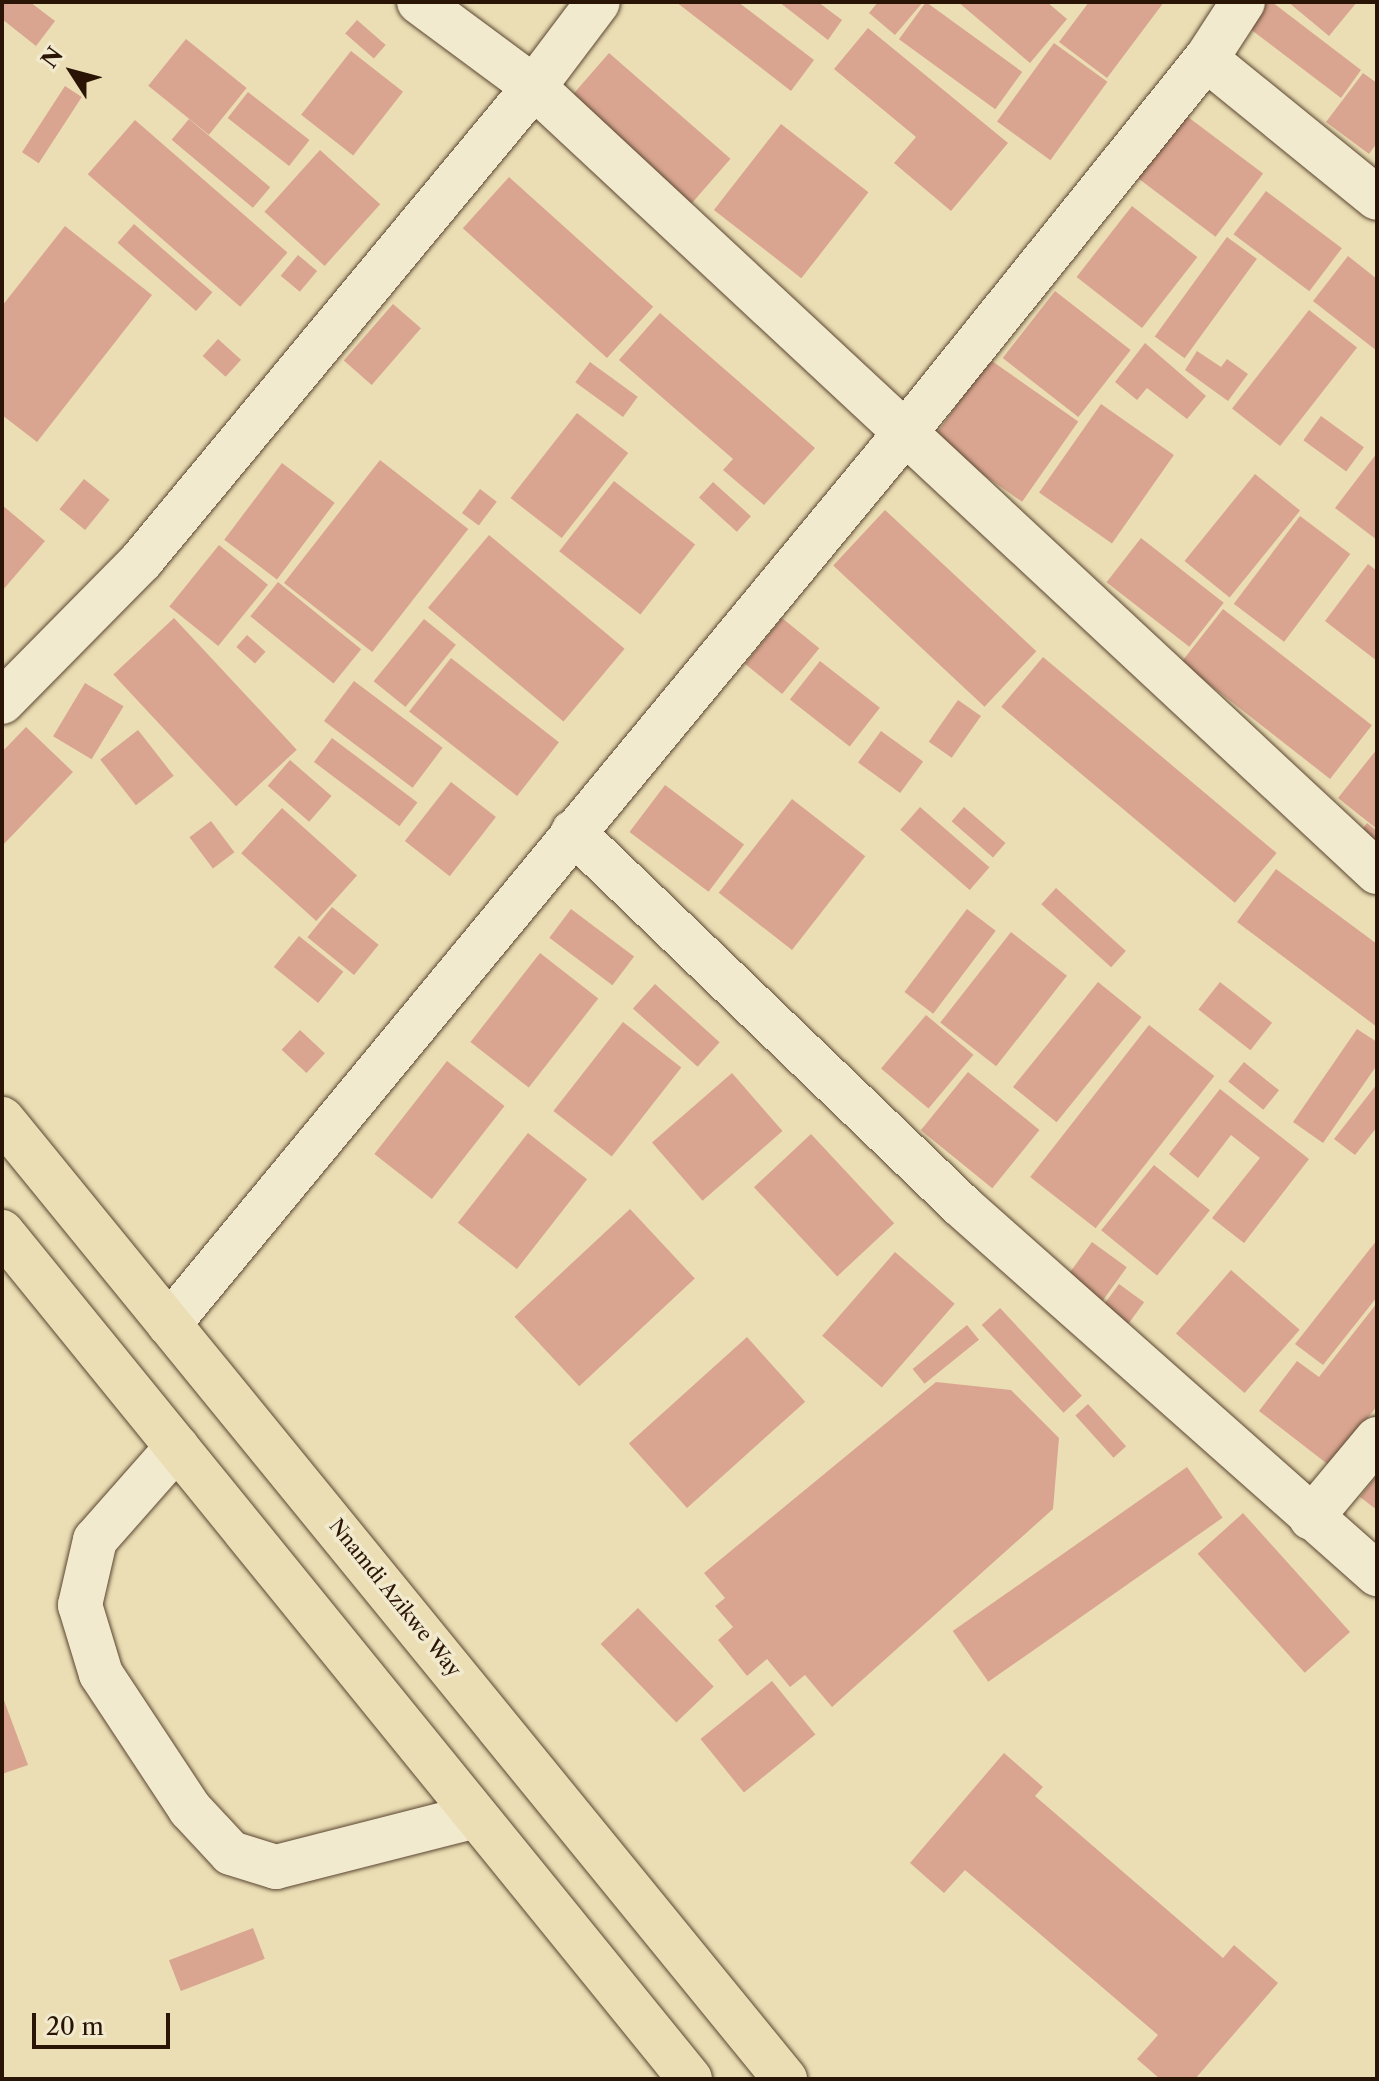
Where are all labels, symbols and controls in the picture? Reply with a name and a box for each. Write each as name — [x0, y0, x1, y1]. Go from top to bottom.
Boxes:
north arrow — [32, 32, 112, 112]
text: N — [36, 42, 69, 73]
street label: Nnamdi Azikwe Way — [323, 1514, 467, 1682]
scale bar — [36, 1997, 174, 2047]
text: 20 m — [46, 2012, 104, 2041]

